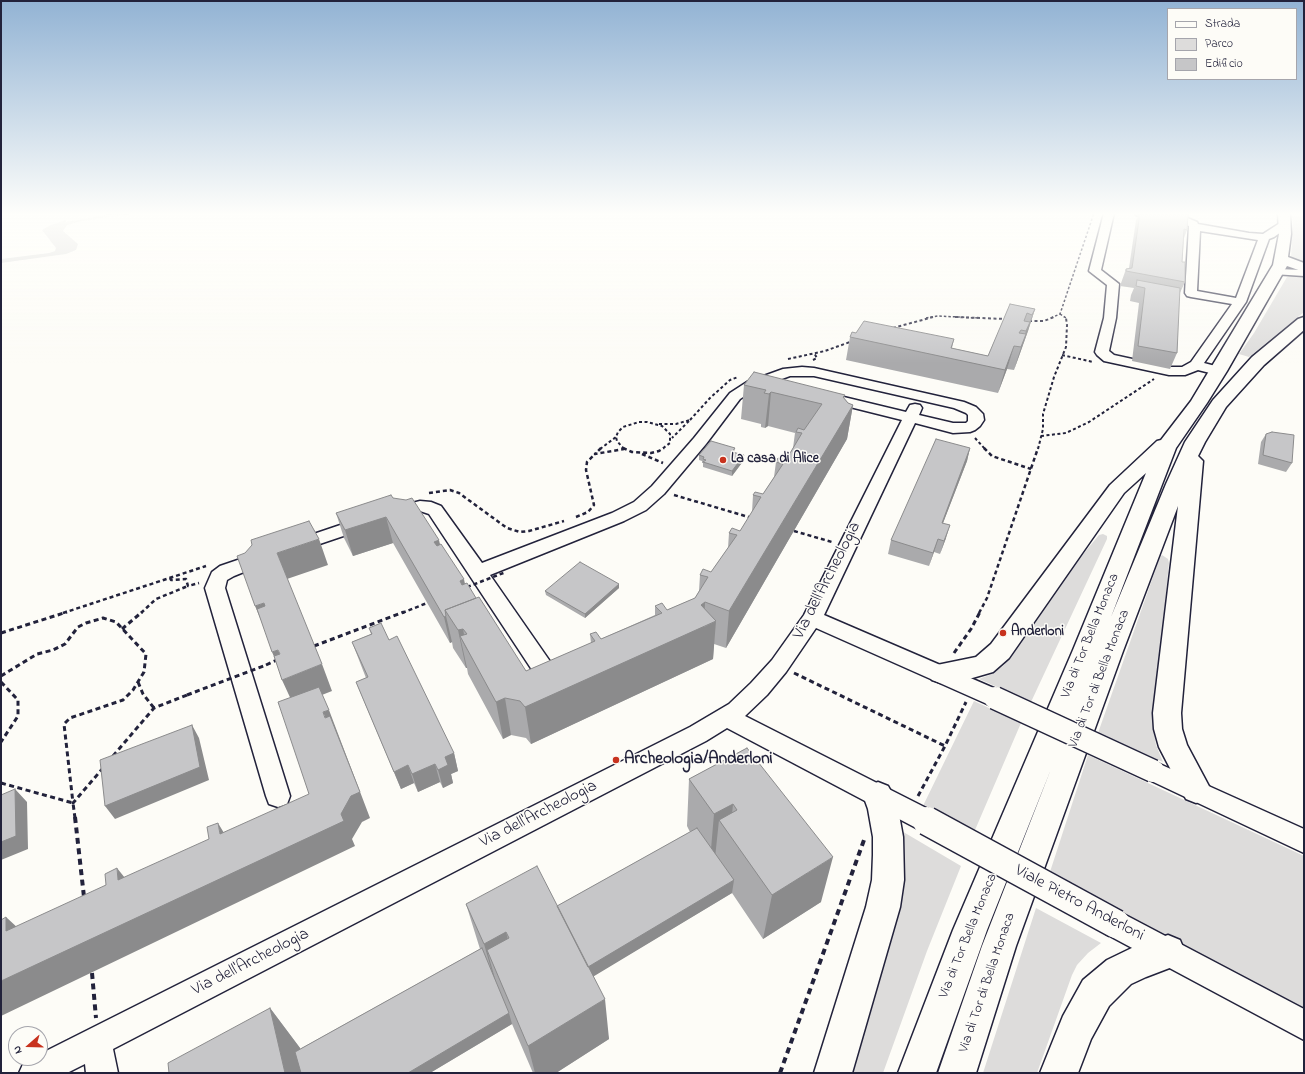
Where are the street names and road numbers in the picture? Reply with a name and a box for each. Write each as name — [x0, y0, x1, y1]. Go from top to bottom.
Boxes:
street label: Via dell'Archeologia — [790, 519, 866, 643]
street label: Via di Tor Bella Monaca — [1058, 571, 1124, 701]
street label: Via di Tor di Bella Monaca — [1066, 608, 1134, 750]
street label: Via dell'Archeologia — [477, 777, 601, 853]
street label: Viale Pietro Anderloni — [1011, 861, 1147, 947]
street label: Via di Tor Bella Monaca — [936, 871, 1002, 1001]
street label: Via di Tor di Bella Monaca — [956, 911, 1020, 1055]
street label: Via dell'Archeologia — [189, 925, 313, 1001]

